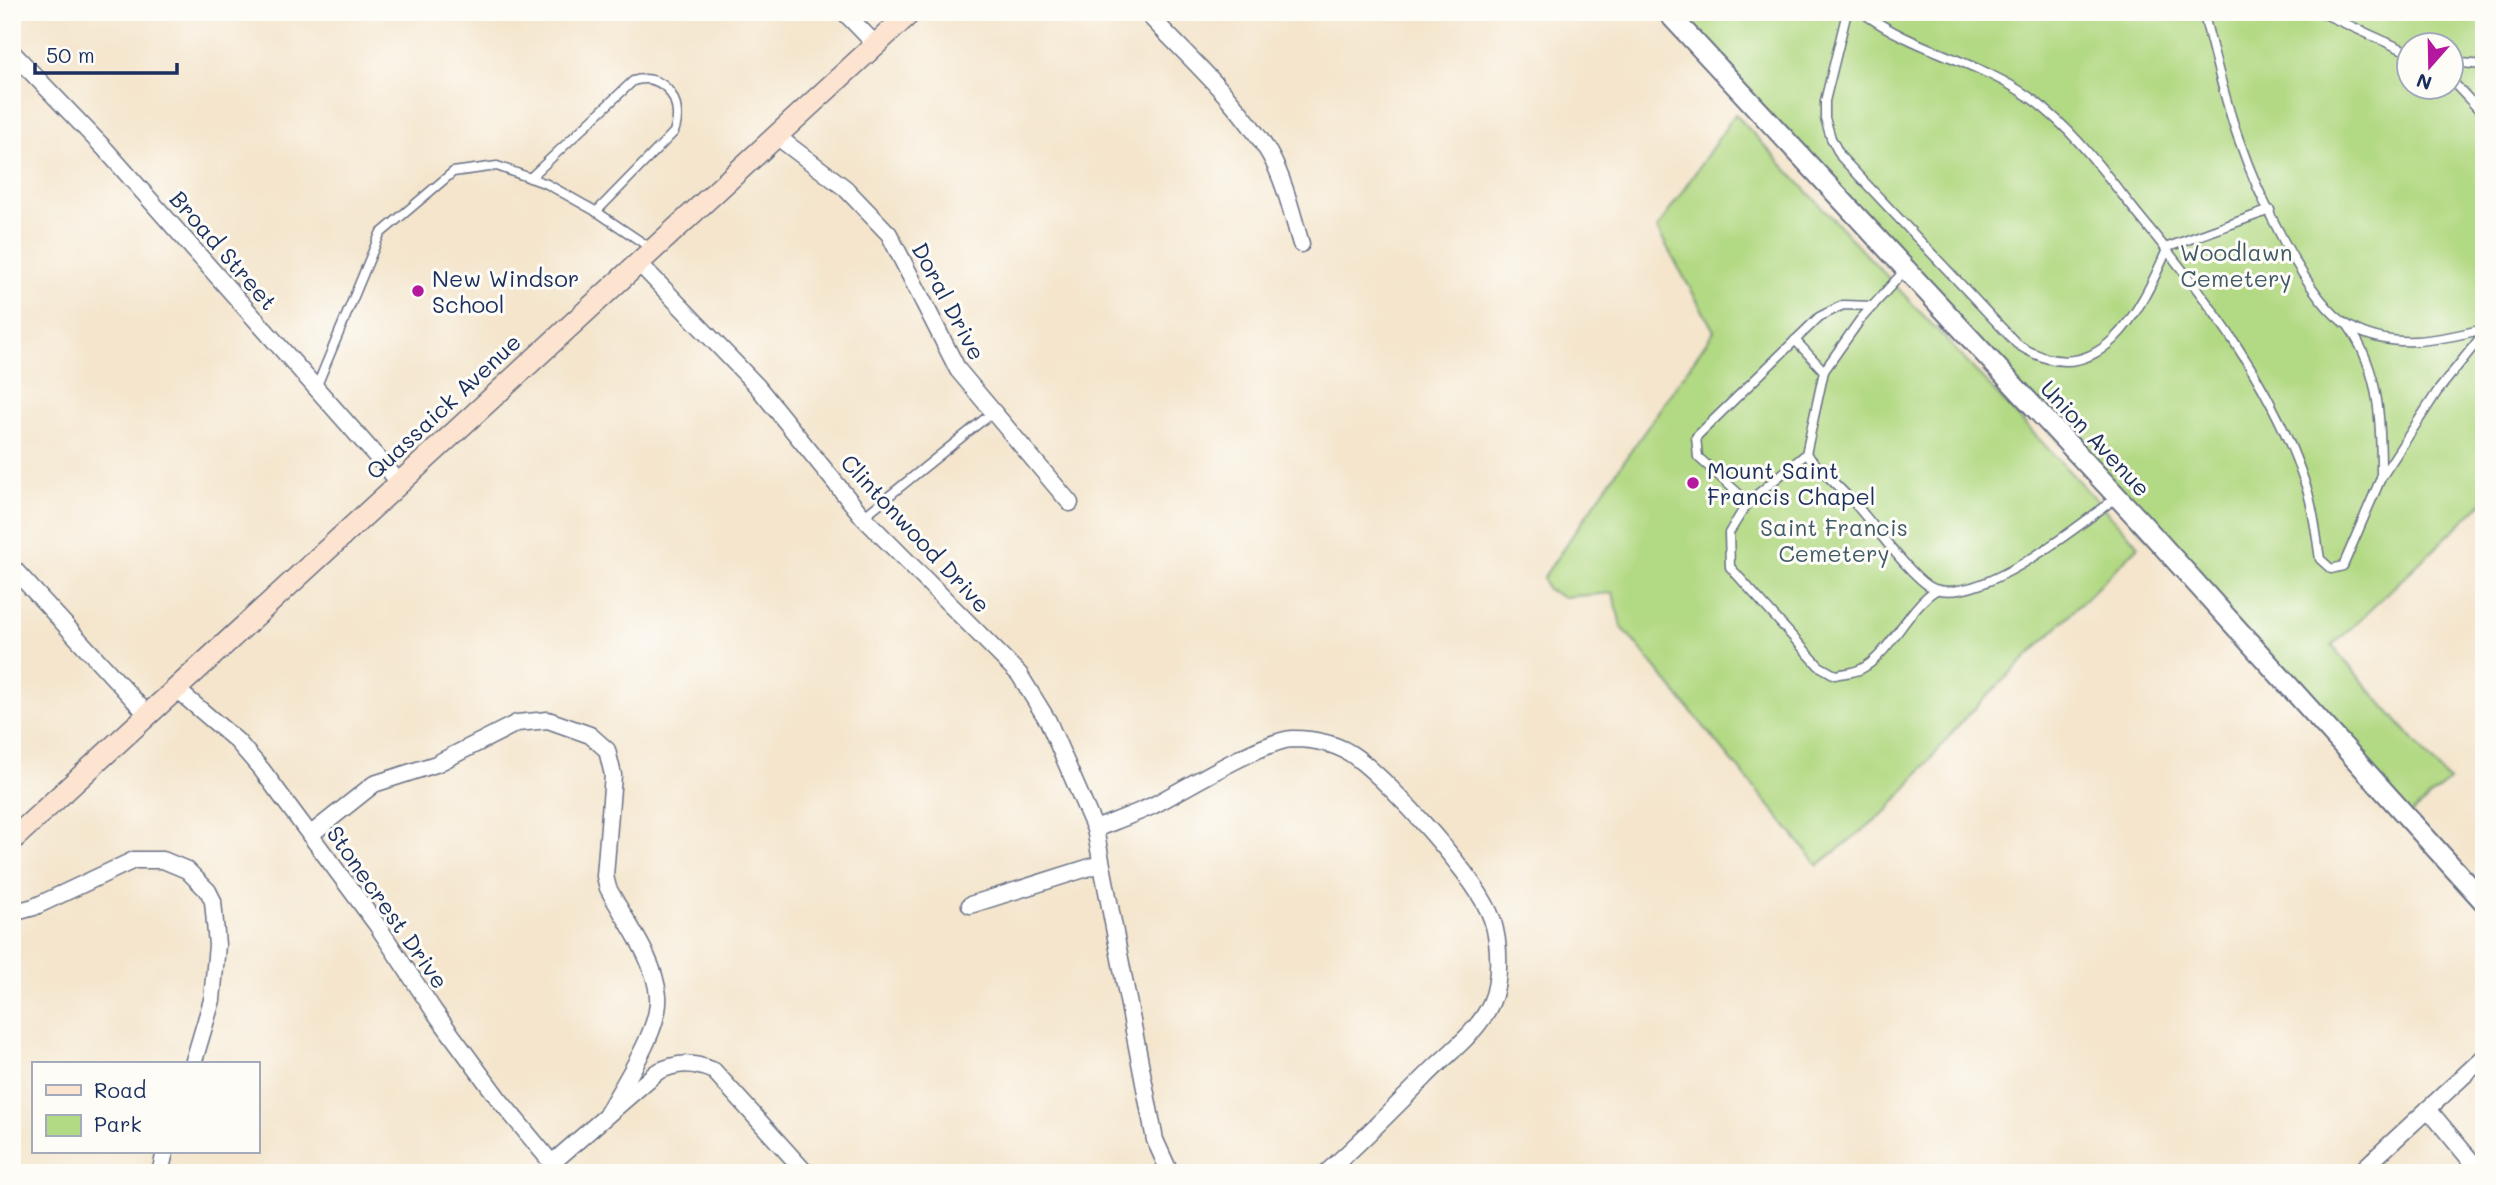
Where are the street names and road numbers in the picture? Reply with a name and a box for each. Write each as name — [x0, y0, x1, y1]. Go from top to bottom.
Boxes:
street label: Broad Street — [164, 184, 284, 316]
street label: Doral Drive — [905, 237, 993, 365]
street label: Quassaick Avenue — [359, 326, 527, 486]
street label: Union Avenue — [2034, 373, 2158, 503]
street label: Clintonwood Drive — [835, 447, 997, 619]
street label: Stonecrest Drive — [321, 820, 455, 994]

